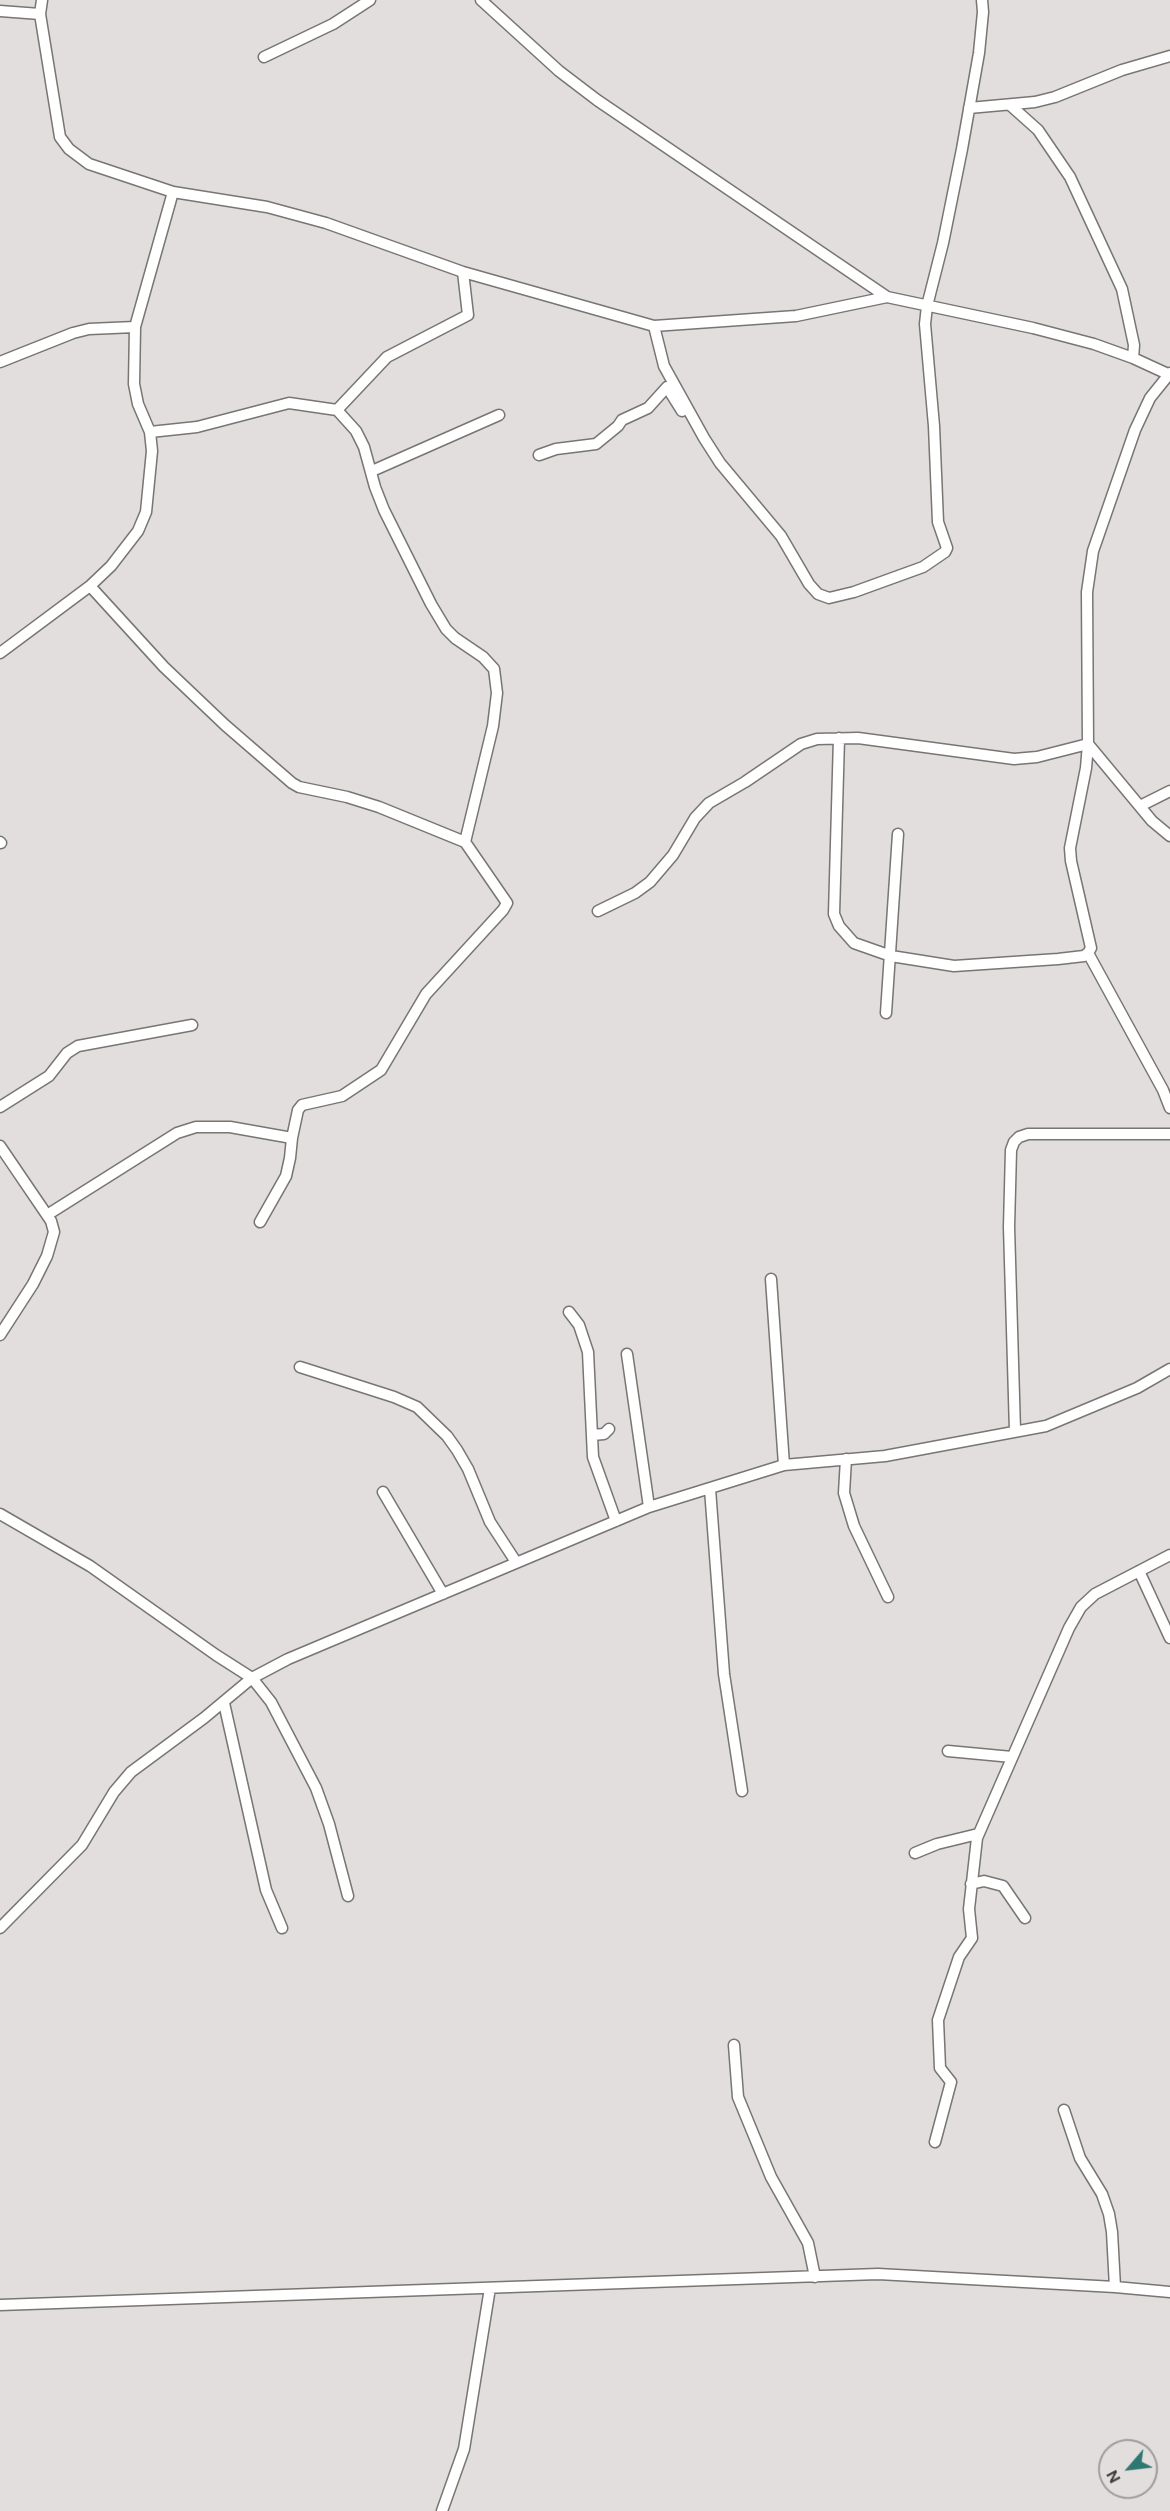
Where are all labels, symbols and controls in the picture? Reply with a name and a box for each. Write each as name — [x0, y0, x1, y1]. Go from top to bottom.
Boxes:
north arrow — [1098, 2439, 1158, 2499]
text: N — [1101, 2467, 1125, 2487]

